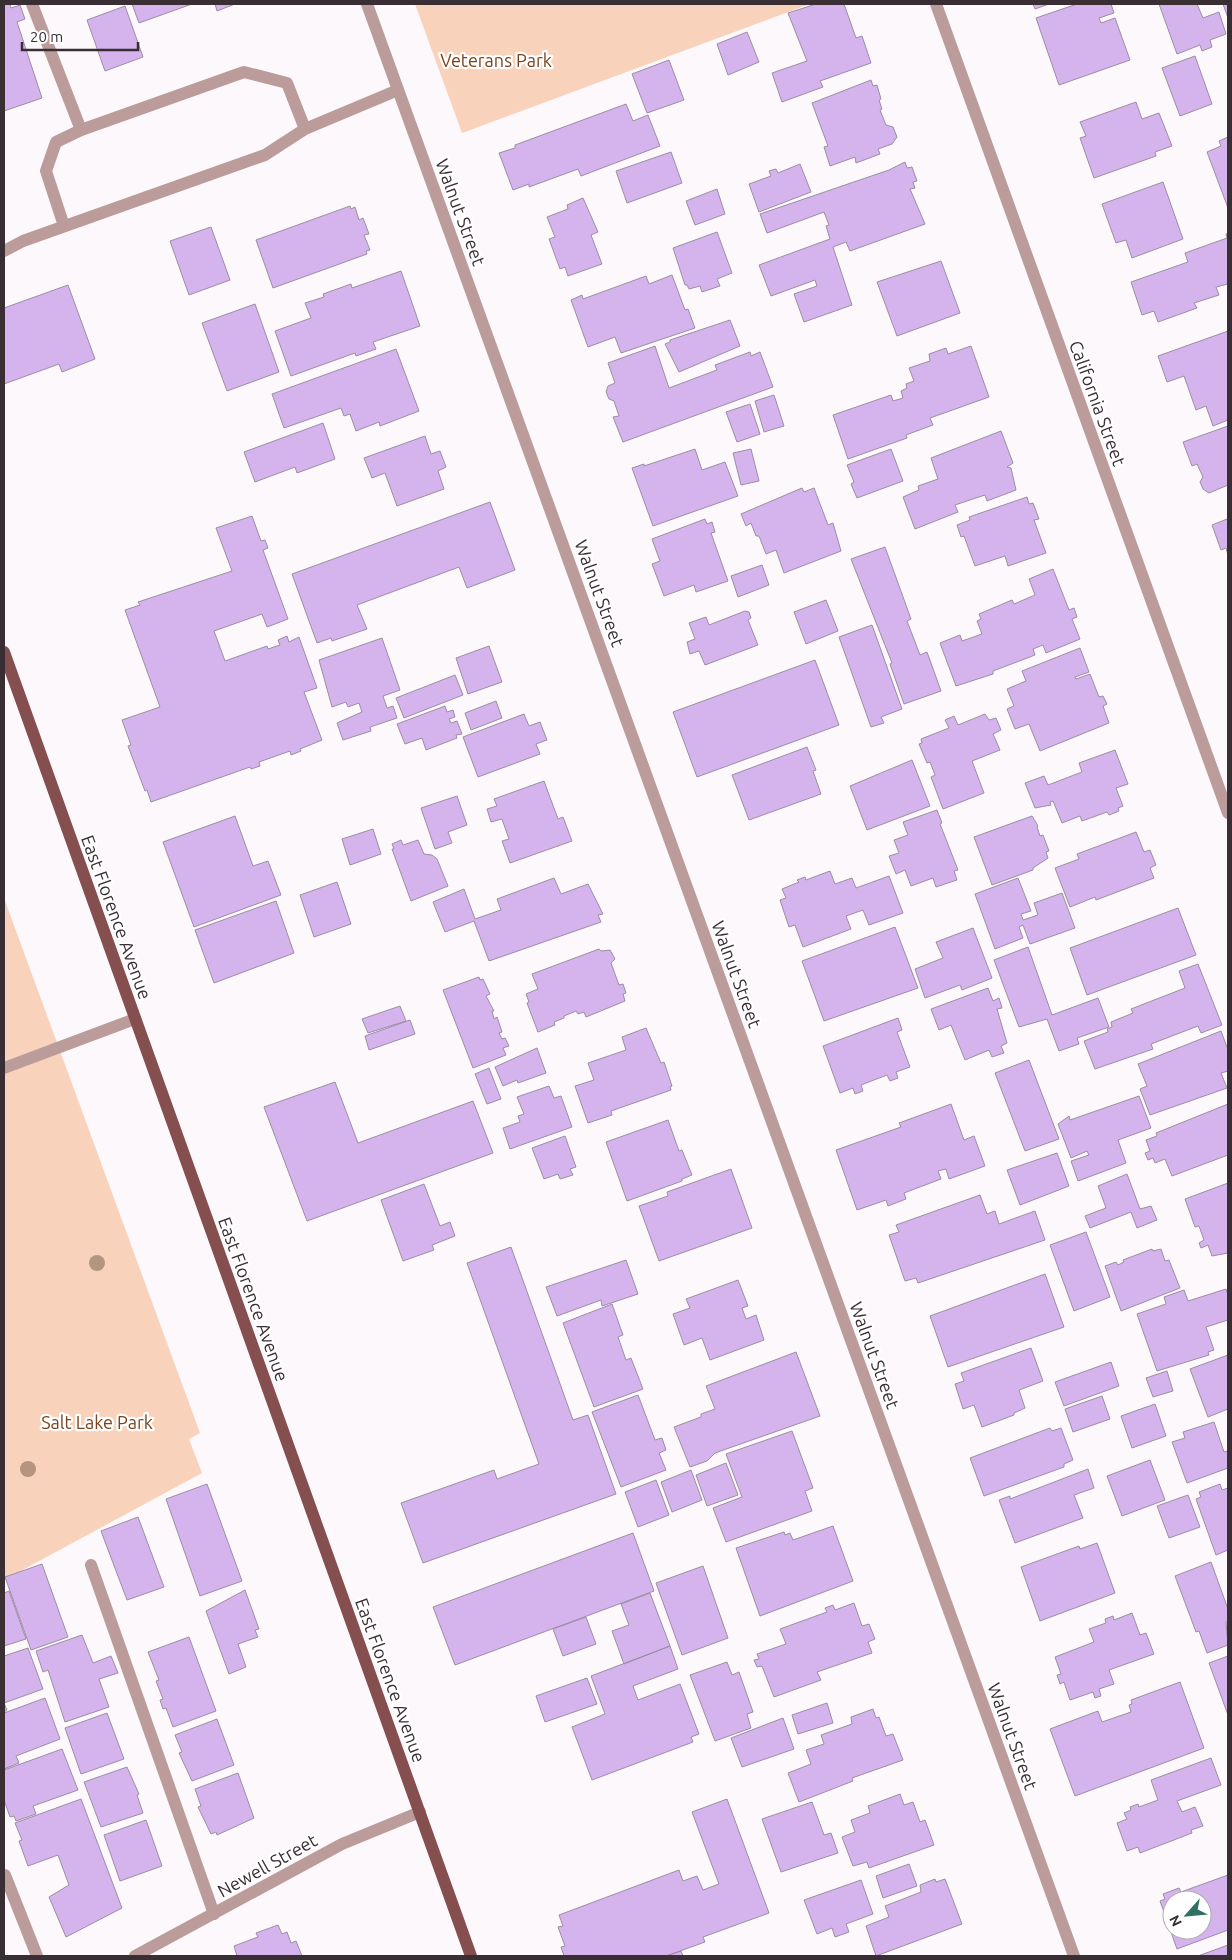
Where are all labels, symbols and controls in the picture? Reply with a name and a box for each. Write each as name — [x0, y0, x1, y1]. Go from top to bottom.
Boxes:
scale bar — [22, 20, 139, 52]
text: 20 m — [30, 28, 63, 45]
park label: Veterans Park — [440, 50, 552, 70]
street label: Walnut Street — [432, 156, 490, 268]
street label: California Street — [1066, 338, 1130, 468]
street label: Walnut Street — [571, 537, 629, 649]
street label: East Florence Avenue — [78, 832, 156, 1002]
street label: Walnut Street — [708, 918, 766, 1030]
street label: East Florence Avenue — [215, 1214, 293, 1384]
street label: Walnut Street — [846, 1299, 904, 1411]
park label: Salt Lake Park — [41, 1412, 153, 1432]
street label: East Florence Avenue — [352, 1595, 430, 1765]
street label: Walnut Street — [984, 1680, 1042, 1792]
street label: Newell Street — [214, 1829, 320, 1901]
north arrow — [1162, 1890, 1212, 1940]
text: N — [1166, 1913, 1185, 1929]

